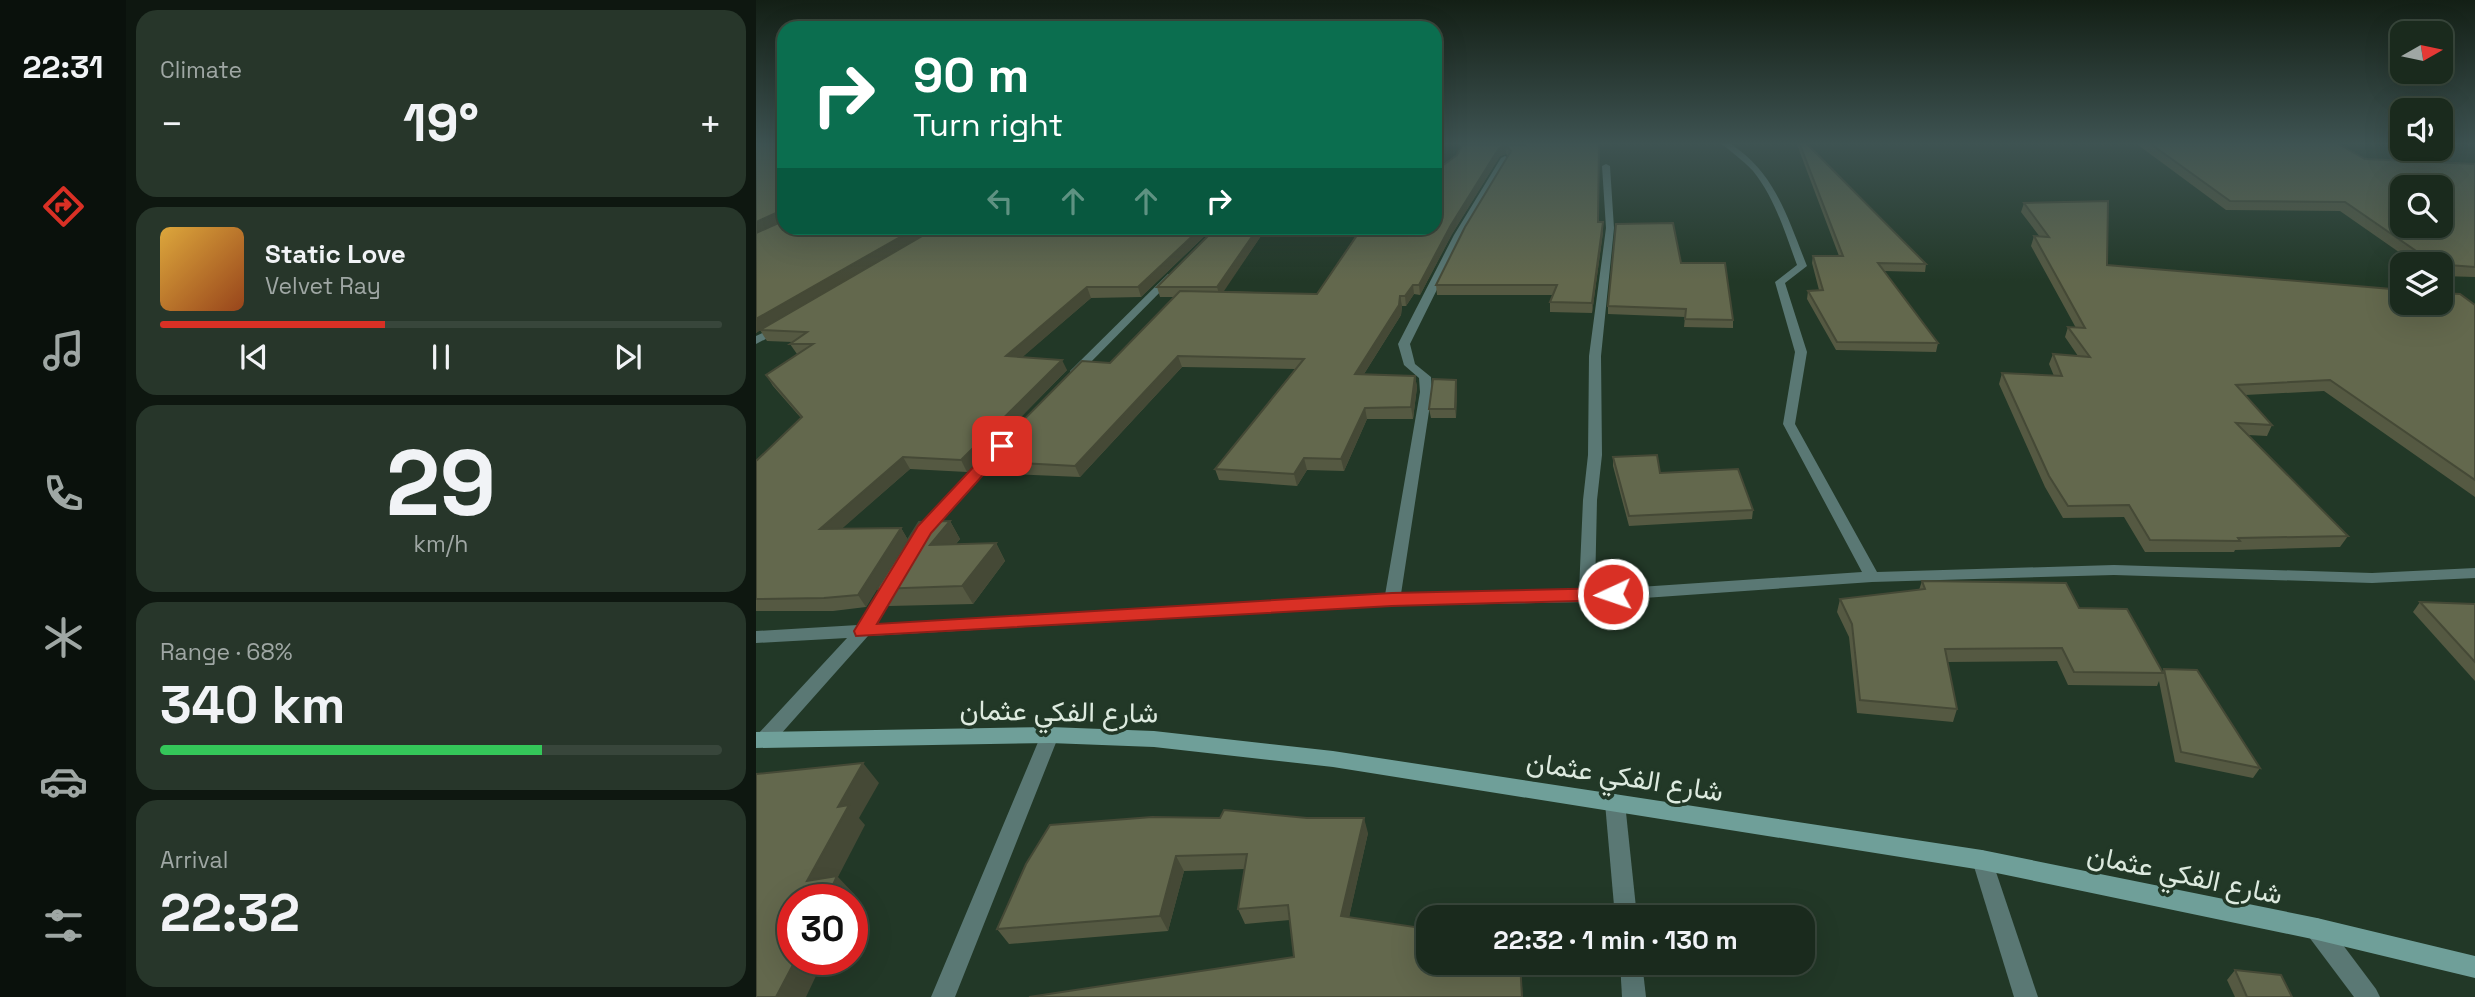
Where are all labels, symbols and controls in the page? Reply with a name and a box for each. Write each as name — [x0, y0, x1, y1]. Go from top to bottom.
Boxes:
north arrow — [2390, 21, 2454, 84]
map controls — [2390, 21, 2453, 315]
text: 90 m — [913, 44, 1029, 106]
text: 22:31 — [23, 47, 103, 87]
icon: right — [798, 49, 889, 140]
text: Climate — [160, 55, 242, 85]
text: 19° — [403, 90, 479, 156]
button: sound — [2390, 98, 2453, 161]
text: − — [160, 100, 184, 148]
text: + — [698, 100, 722, 148]
text: Turn right — [913, 105, 1063, 145]
button: search — [2390, 175, 2453, 238]
icon: directions — [39, 182, 88, 231]
icon: left — [981, 182, 1019, 220]
icon: ahead — [1054, 182, 1092, 220]
icon: ahead — [1127, 182, 1165, 220]
icon: right — [1200, 182, 1238, 220]
text: Static Love — [265, 237, 406, 271]
button: layers — [2390, 252, 2453, 315]
text: Velvet Ray — [265, 271, 381, 301]
icon: music — [39, 326, 88, 375]
icon: previous — [235, 338, 273, 376]
icon: pause — [422, 338, 460, 376]
icon: next — [609, 338, 647, 376]
pin — [972, 416, 1032, 476]
text: 29 — [386, 425, 496, 542]
icon: arrive — [983, 427, 1021, 465]
icon: phone — [39, 469, 88, 518]
text: km/h — [414, 529, 468, 559]
position arrow — [1576, 557, 1650, 631]
icon: climate — [39, 613, 88, 662]
text: Range · 68% — [160, 637, 293, 667]
text: 340 km — [160, 672, 345, 738]
street label: شارع الفكي عثمان — [959, 691, 1159, 736]
street label: شارع الفكي عثمان — [1523, 743, 1726, 814]
icon: car — [39, 757, 88, 806]
street label: شارع الفكي عثمان — [2083, 836, 2286, 917]
text: Arrival — [160, 845, 228, 875]
text: 22:32 — [160, 880, 300, 946]
speed limit sign: 30 — [777, 884, 868, 975]
icon: filters — [39, 901, 88, 950]
text: 22:32 · 1 min · 130 m — [1493, 923, 1738, 957]

